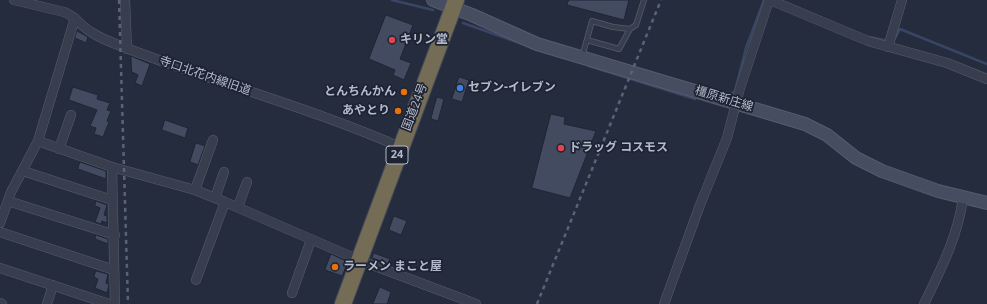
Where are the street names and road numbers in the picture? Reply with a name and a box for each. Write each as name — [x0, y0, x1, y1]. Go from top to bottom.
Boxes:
street label: 寺口北花内線旧道 — [157, 54, 253, 98]
street label: 国道24号 — [399, 81, 431, 133]
street label: 橿原新庄線 — [693, 83, 755, 115]
road number: 24 — [386, 146, 408, 164]

